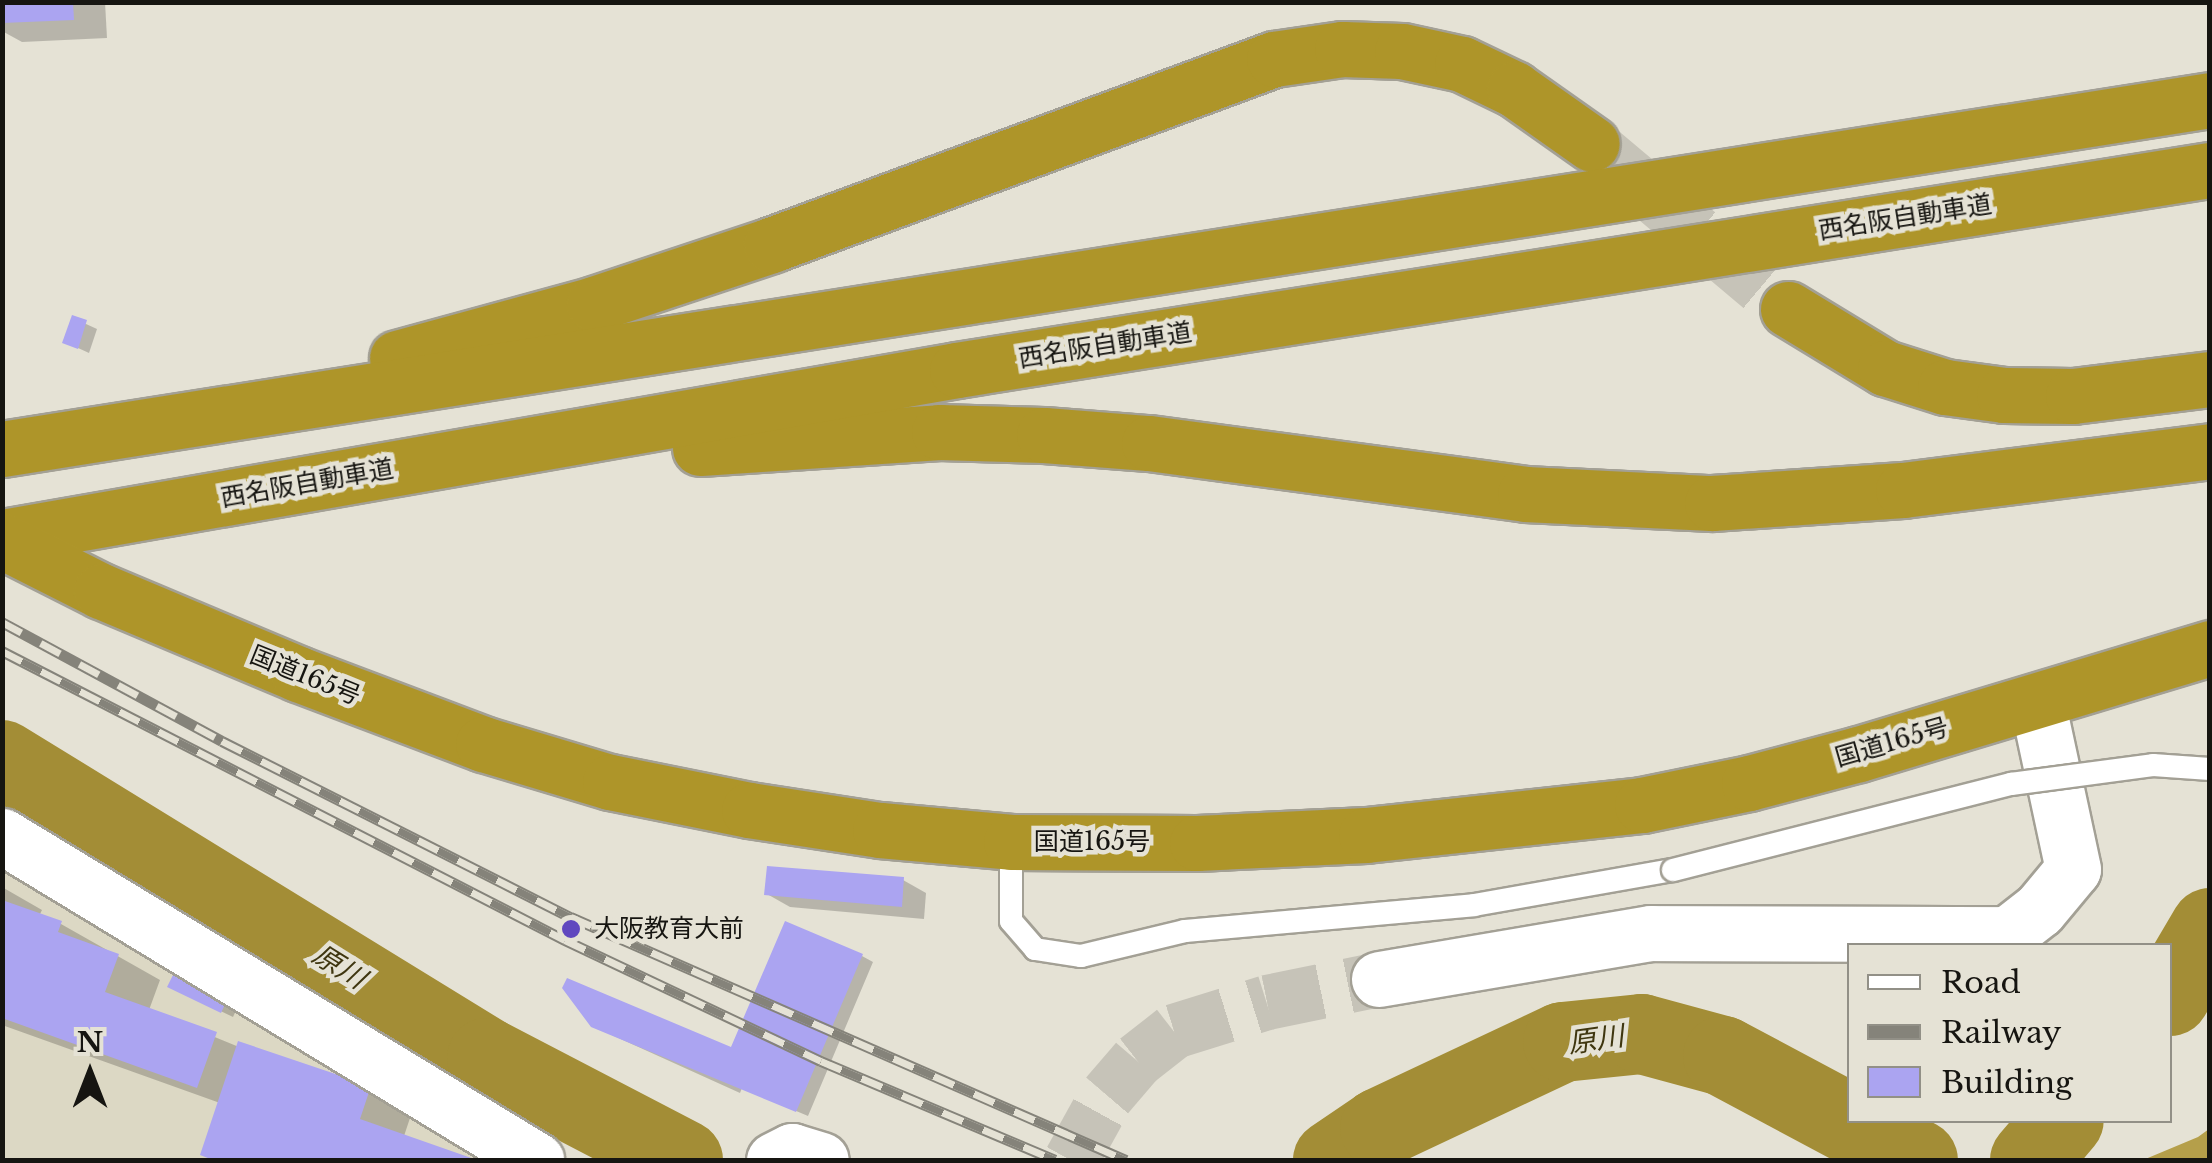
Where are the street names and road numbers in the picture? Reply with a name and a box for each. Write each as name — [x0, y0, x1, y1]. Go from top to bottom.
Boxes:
street label: 西名阪自動車道 — [1816, 189, 1994, 247]
street label: 西名阪自動車道 — [1016, 317, 1194, 375]
street label: 西名阪自動車道 — [218, 454, 396, 514]
street label: 国道165号 — [245, 640, 365, 712]
street label: 国道165号 — [1832, 713, 1952, 773]
street label: 国道165号 — [1034, 827, 1150, 857]

